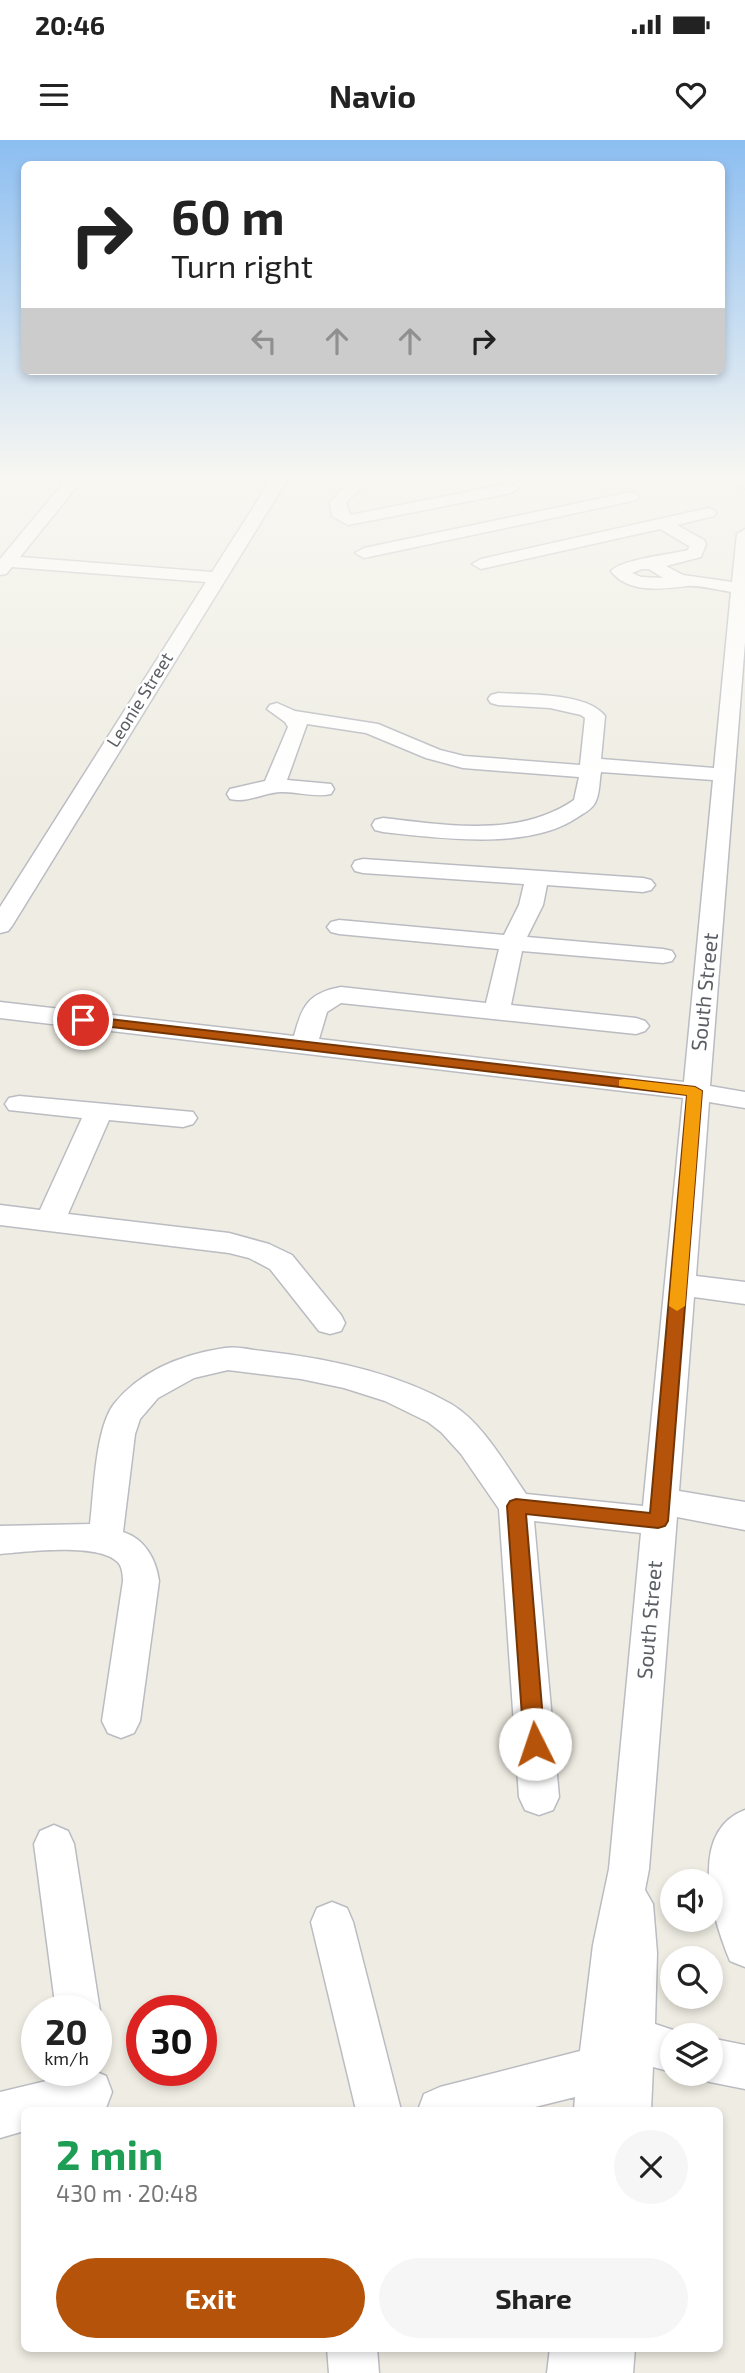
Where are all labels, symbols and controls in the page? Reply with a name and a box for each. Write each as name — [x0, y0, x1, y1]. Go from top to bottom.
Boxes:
text: 20:46 — [35, 9, 105, 40]
icon: menu — [35, 76, 73, 114]
text: Navio — [329, 76, 416, 114]
icon: heart — [672, 76, 710, 114]
text: 60 m — [171, 186, 285, 245]
icon: right — [56, 189, 147, 280]
text: Turn right — [171, 246, 313, 284]
icon: left — [245, 322, 283, 360]
icon: ahead — [318, 322, 356, 360]
icon: ahead — [391, 322, 429, 360]
icon: right — [464, 322, 502, 360]
street label: Leonie Street — [101, 648, 177, 751]
street label: South Street — [685, 931, 722, 1052]
pin — [53, 990, 113, 1050]
icon: arrive — [64, 1001, 102, 1039]
street label: South Street — [631, 1560, 666, 1680]
position arrow — [498, 1707, 572, 1781]
map controls — [660, 1869, 723, 2086]
button: sound — [660, 1869, 723, 1932]
button: search — [660, 1946, 723, 2009]
speed limit sign: 30 — [126, 1995, 217, 2086]
text: 20 — [45, 2010, 88, 2052]
button: layers — [660, 2023, 723, 2086]
text: km/h — [44, 2047, 89, 2069]
text: 2 min — [56, 2128, 163, 2178]
button: close — [614, 2130, 688, 2204]
text: 430 m · 20:48 — [56, 2179, 198, 2207]
button: Exit — [56, 2258, 365, 2338]
button: Share — [379, 2258, 688, 2338]

